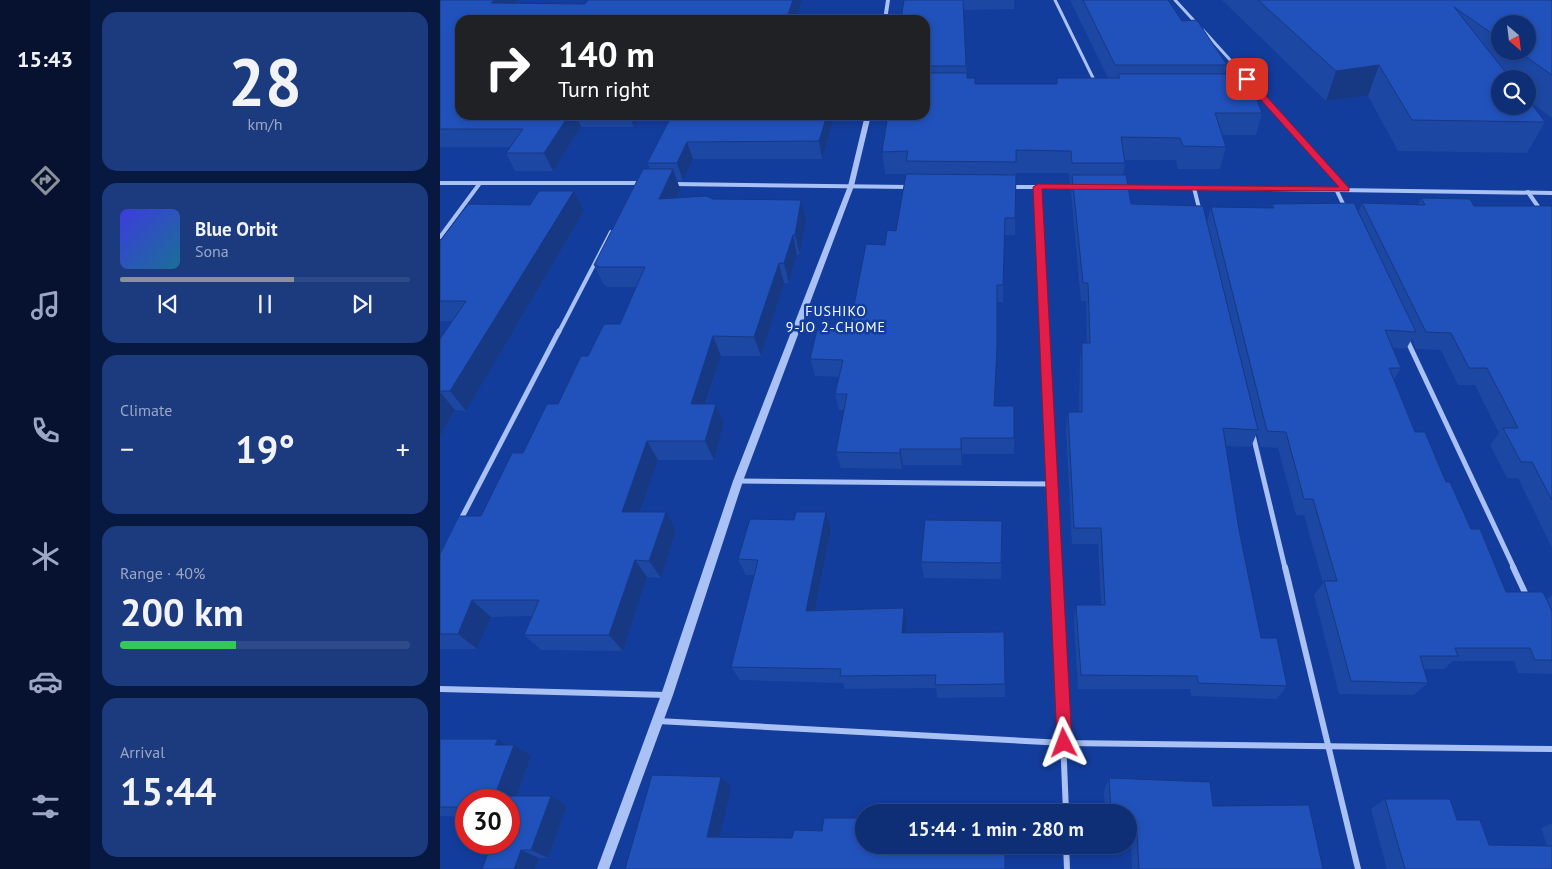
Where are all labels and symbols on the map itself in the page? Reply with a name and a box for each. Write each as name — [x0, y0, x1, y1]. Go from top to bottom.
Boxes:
north arrow — [1491, 15, 1536, 60]
pin — [1226, 58, 1268, 100]
district label: FUSHIKO 9-JO 2-CHOME — [786, 302, 886, 336]
position arrow — [1037, 716, 1089, 768]
speed limit sign: 30 — [455, 789, 520, 854]

